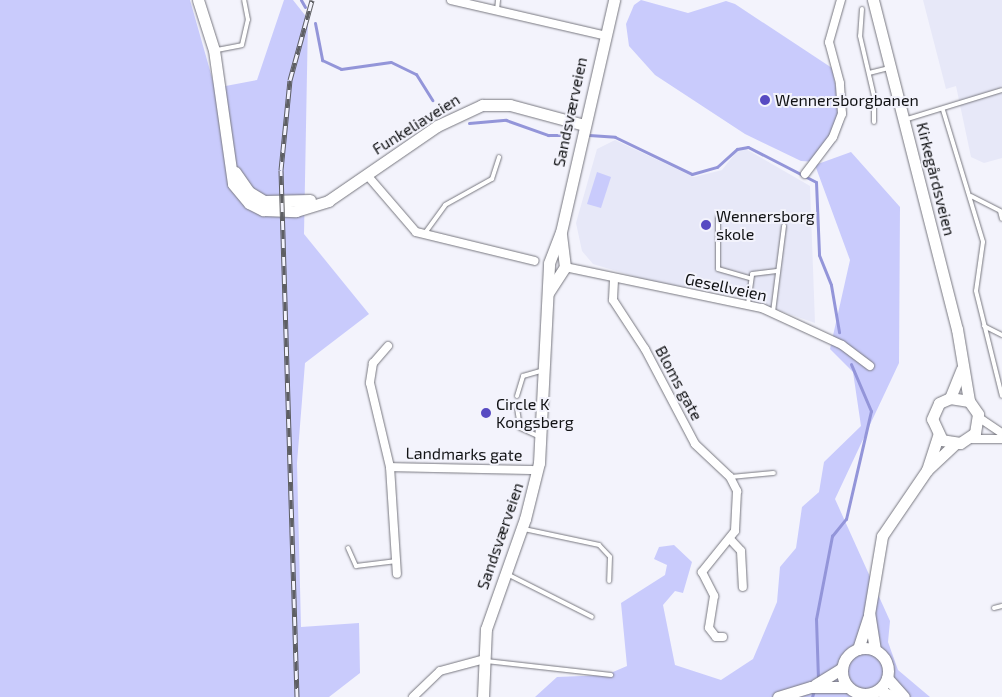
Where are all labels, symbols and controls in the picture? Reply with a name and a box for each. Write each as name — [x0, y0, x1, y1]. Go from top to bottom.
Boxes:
street label: Sandsværveien — [549, 55, 591, 169]
street label: Funkeliaveien — [369, 89, 463, 159]
place label: Wennersborgbanen — [775, 90, 919, 110]
marker: Wennersborgbanen — [759, 94, 771, 106]
street label: Kirkegårdsveien — [913, 120, 959, 238]
place label: Wennersborg skole — [716, 206, 815, 244]
marker: Wennersborg skole — [700, 219, 712, 231]
street label: Gesellveien — [683, 269, 769, 305]
street label: Bloms gate — [651, 342, 707, 424]
place label: Circle K Kongsberg — [496, 394, 574, 432]
marker: Circle K Kongsberg — [480, 407, 492, 419]
street label: Landmarks gate — [405, 443, 523, 465]
street label: Sandsværveien — [473, 480, 527, 592]

